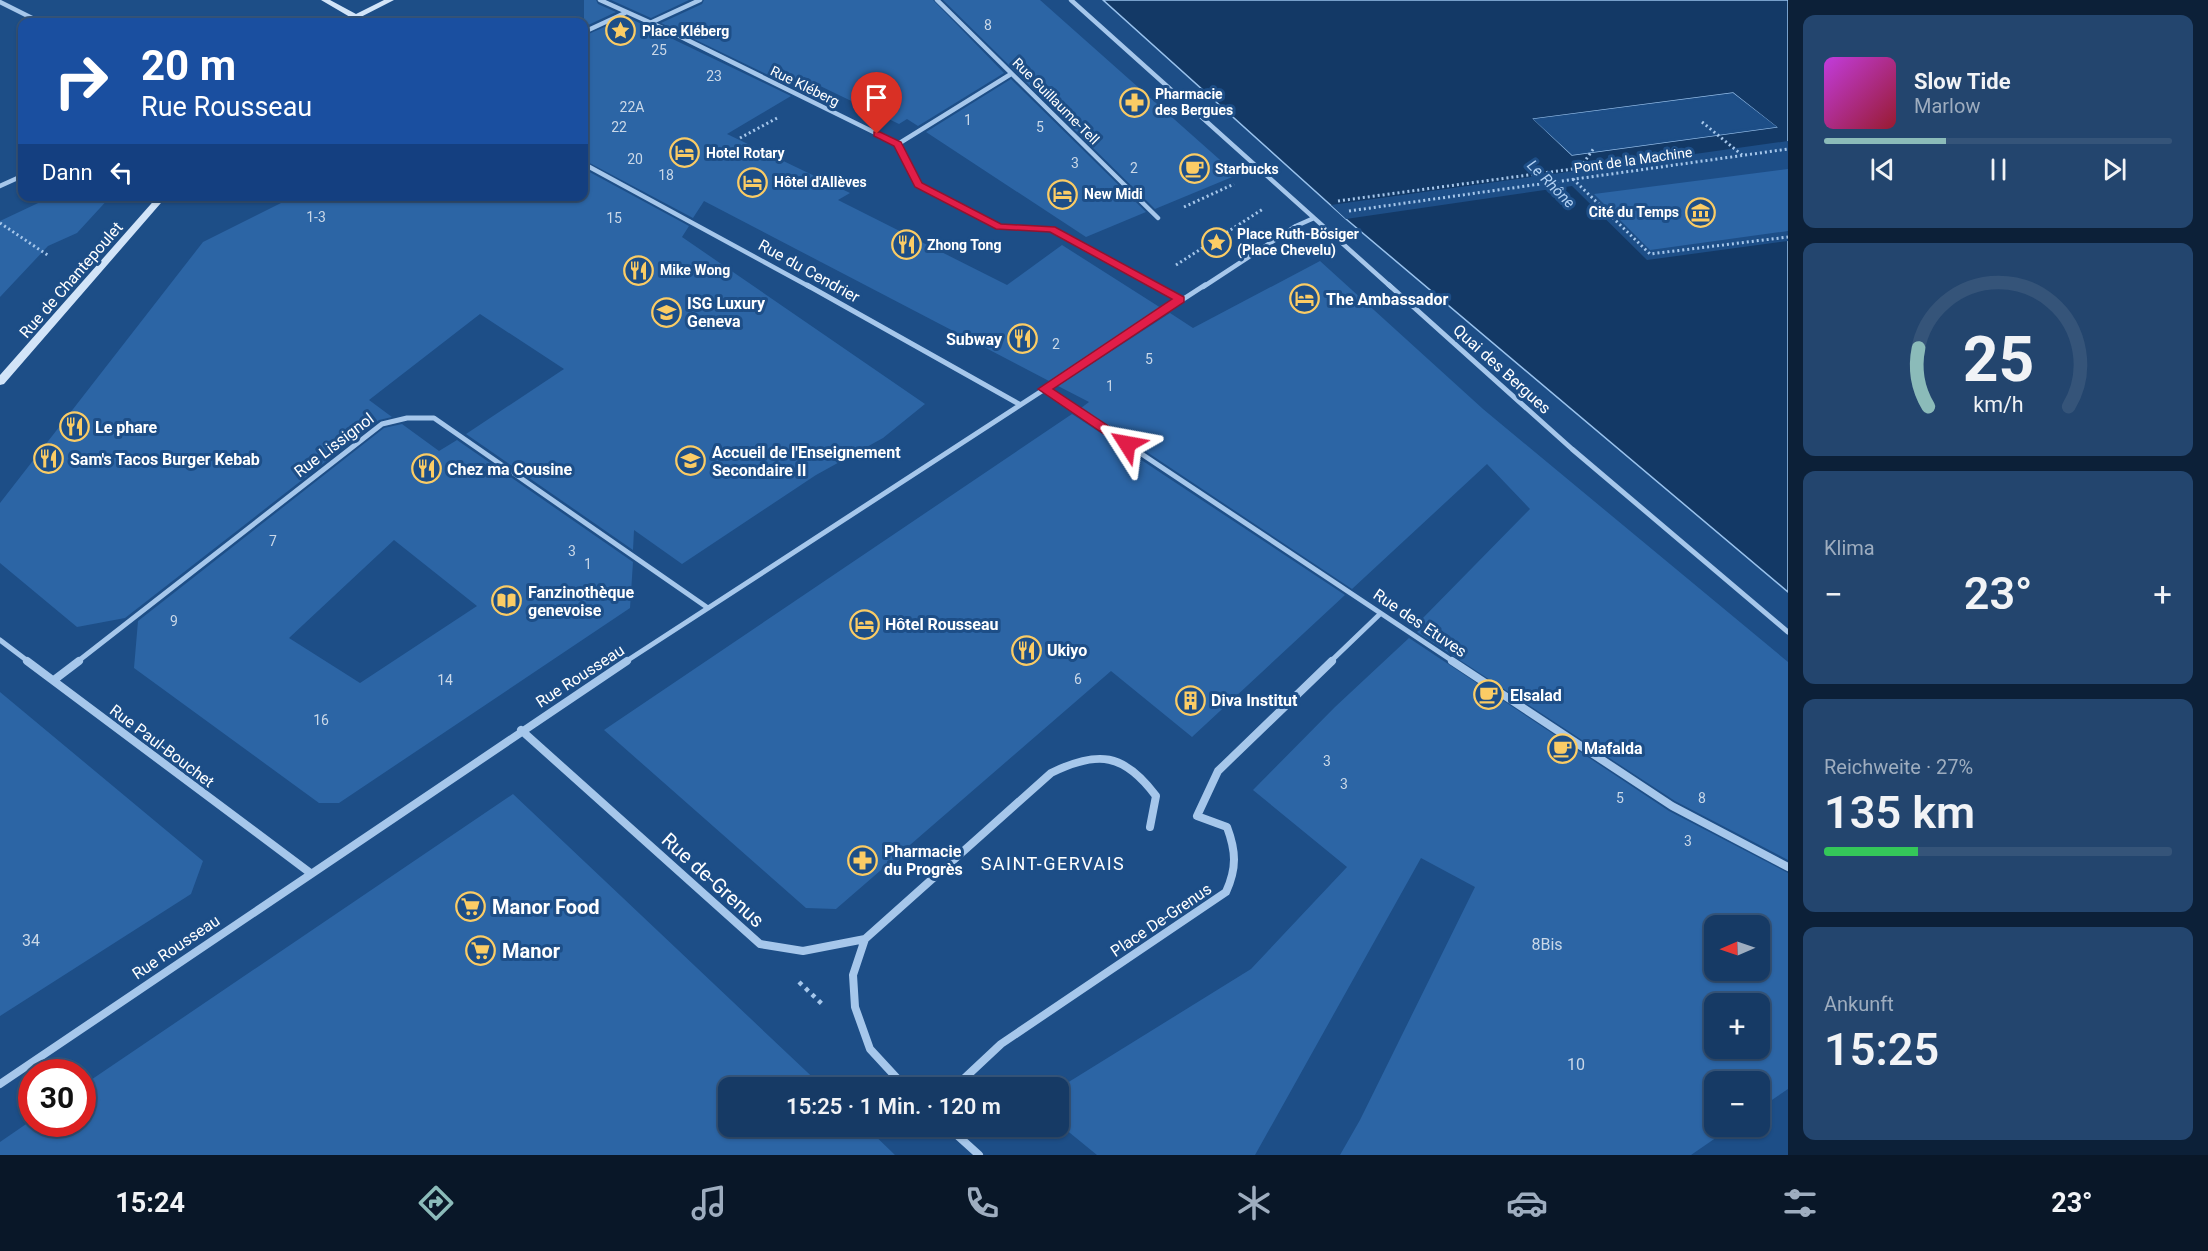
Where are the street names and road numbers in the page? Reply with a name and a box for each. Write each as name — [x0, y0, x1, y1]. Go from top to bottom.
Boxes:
street label: Rue Guillaume-Tell — [1009, 54, 1103, 148]
street label: Rue Kléberg — [768, 62, 842, 110]
street label: Pont de la Machine — [1573, 144, 1693, 176]
street label: Rue de Chantepoulet — [15, 218, 127, 342]
street label: Rue du Cendrier — [755, 235, 863, 307]
street label: Quai des Bergues — [1449, 320, 1555, 418]
street label: Rue Lissignol — [290, 409, 378, 481]
street label: Rue des Etuves — [1370, 585, 1470, 661]
street label: Rue Rousseau — [532, 640, 628, 712]
street label: Rue Paul-Bouchet — [106, 701, 218, 791]
street label: Rue de-Grenus — [657, 828, 769, 932]
street label: Place De-Grenus — [1107, 879, 1215, 961]
street label: Rue Rousseau — [129, 911, 223, 983]

